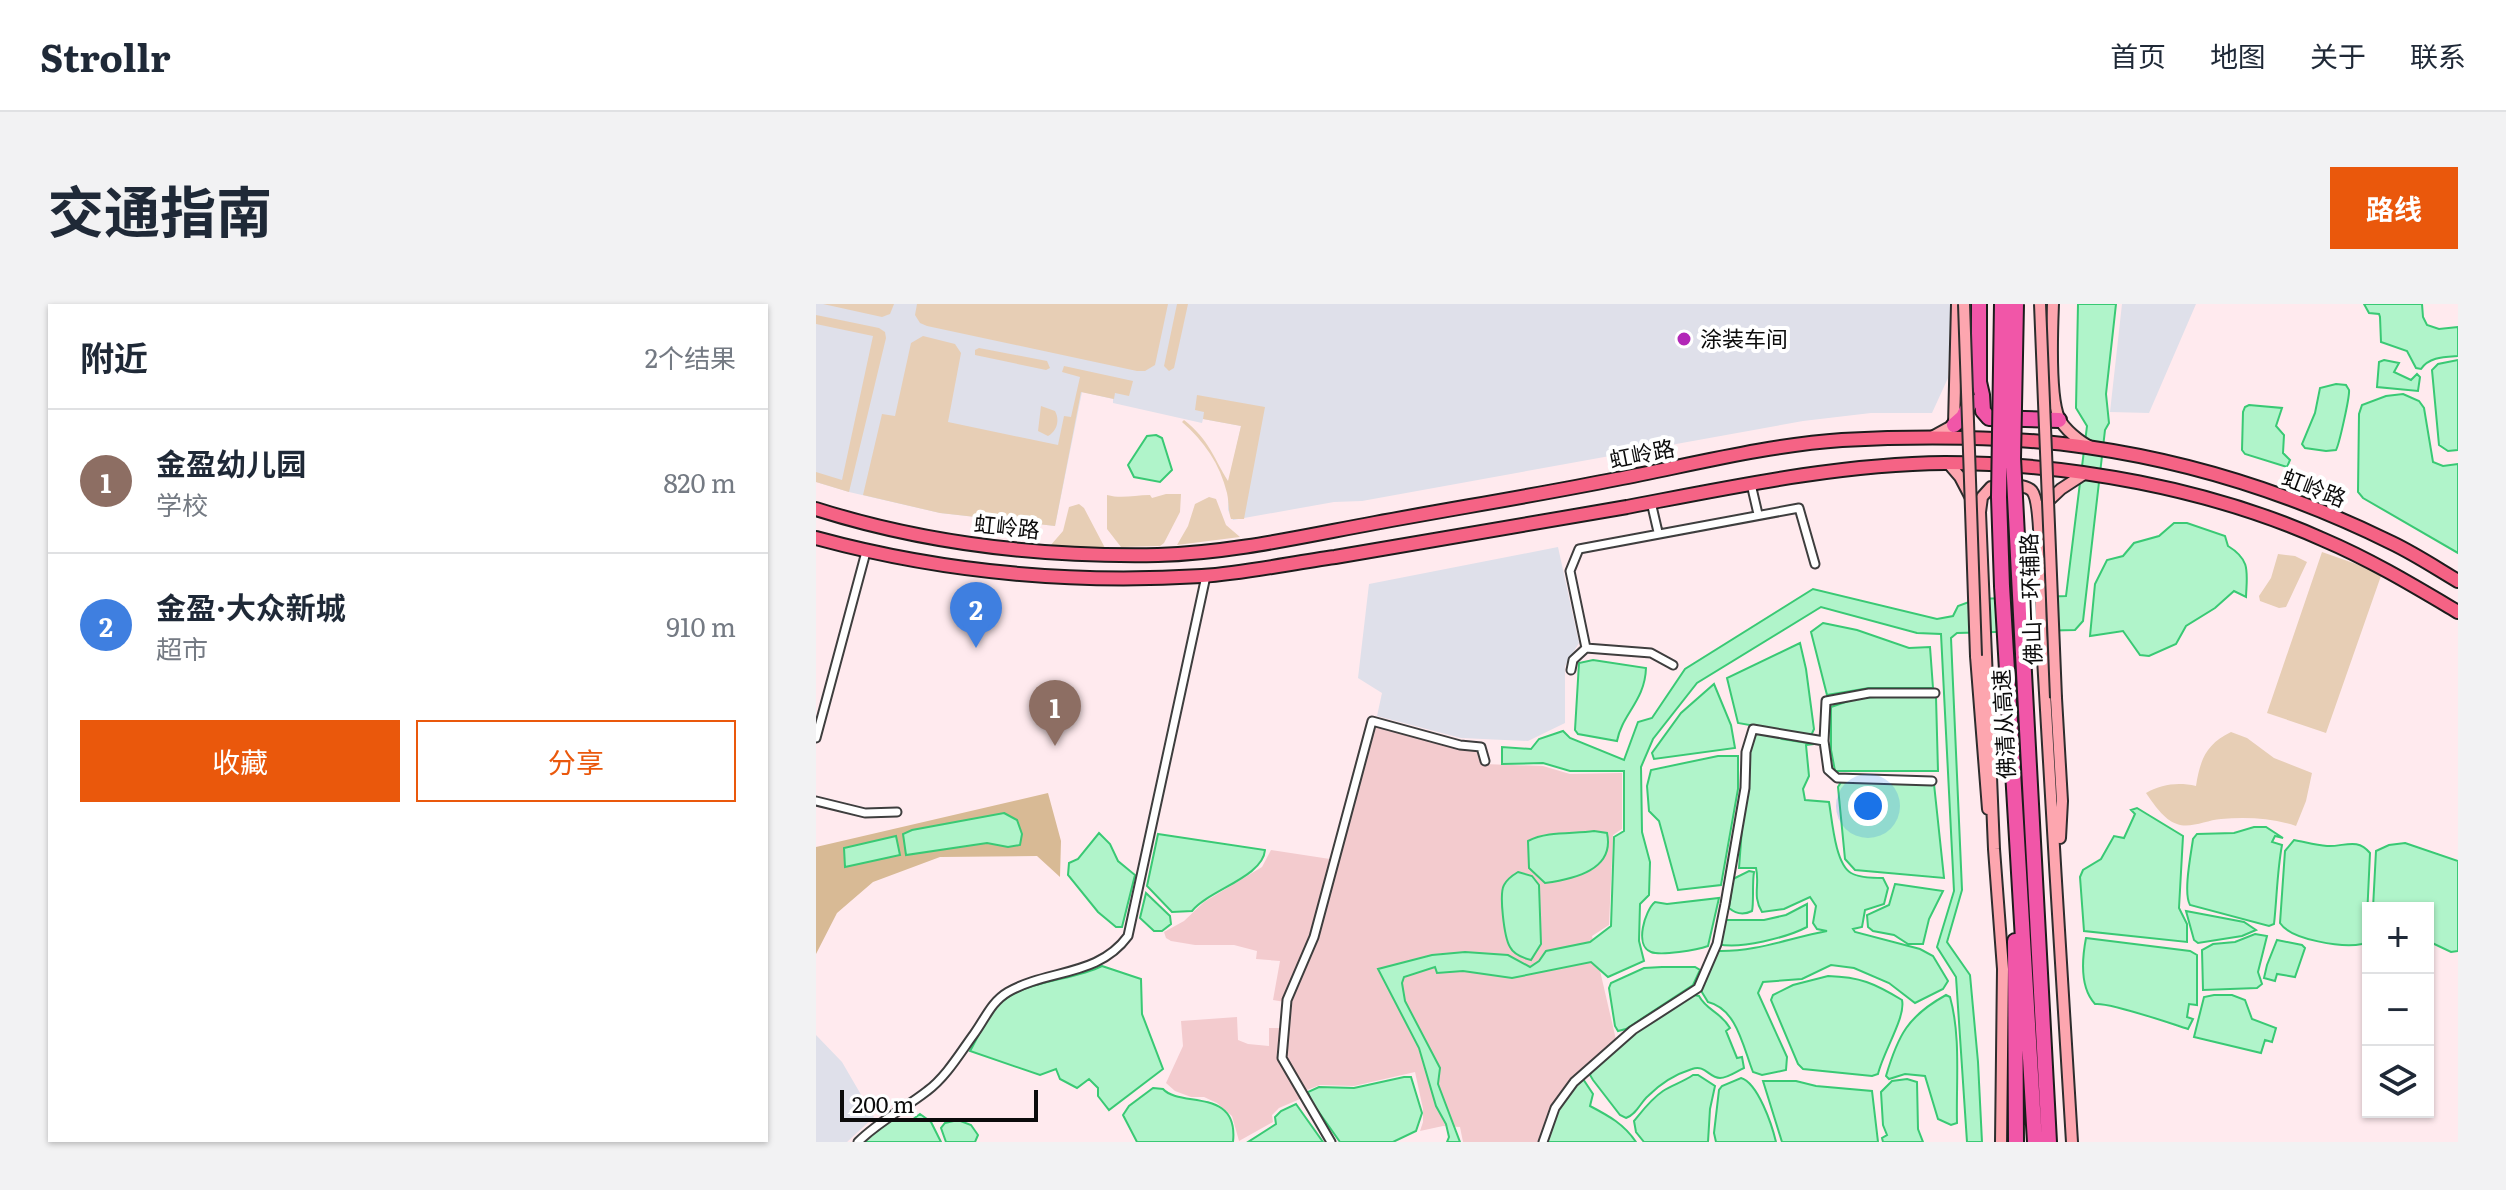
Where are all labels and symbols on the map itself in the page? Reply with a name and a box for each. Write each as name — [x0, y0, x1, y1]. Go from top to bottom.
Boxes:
place label: 涂装车间 — [1700, 321, 1788, 354]
marker: 涂装车间 — [1675, 330, 1693, 348]
street label: 虹岭路 — [1606, 430, 1677, 475]
street label: 虹岭路 — [2278, 459, 2351, 514]
street label: 虹岭路 — [973, 506, 1042, 545]
street label: 佛山一环辅路 — [2011, 533, 2048, 666]
pin: 2 — [950, 582, 1002, 648]
street label: 佛清从高速 — [1983, 668, 2022, 780]
pin: 1 — [1029, 680, 1081, 746]
your location — [1848, 786, 1888, 826]
scale bar — [840, 1086, 1038, 1122]

